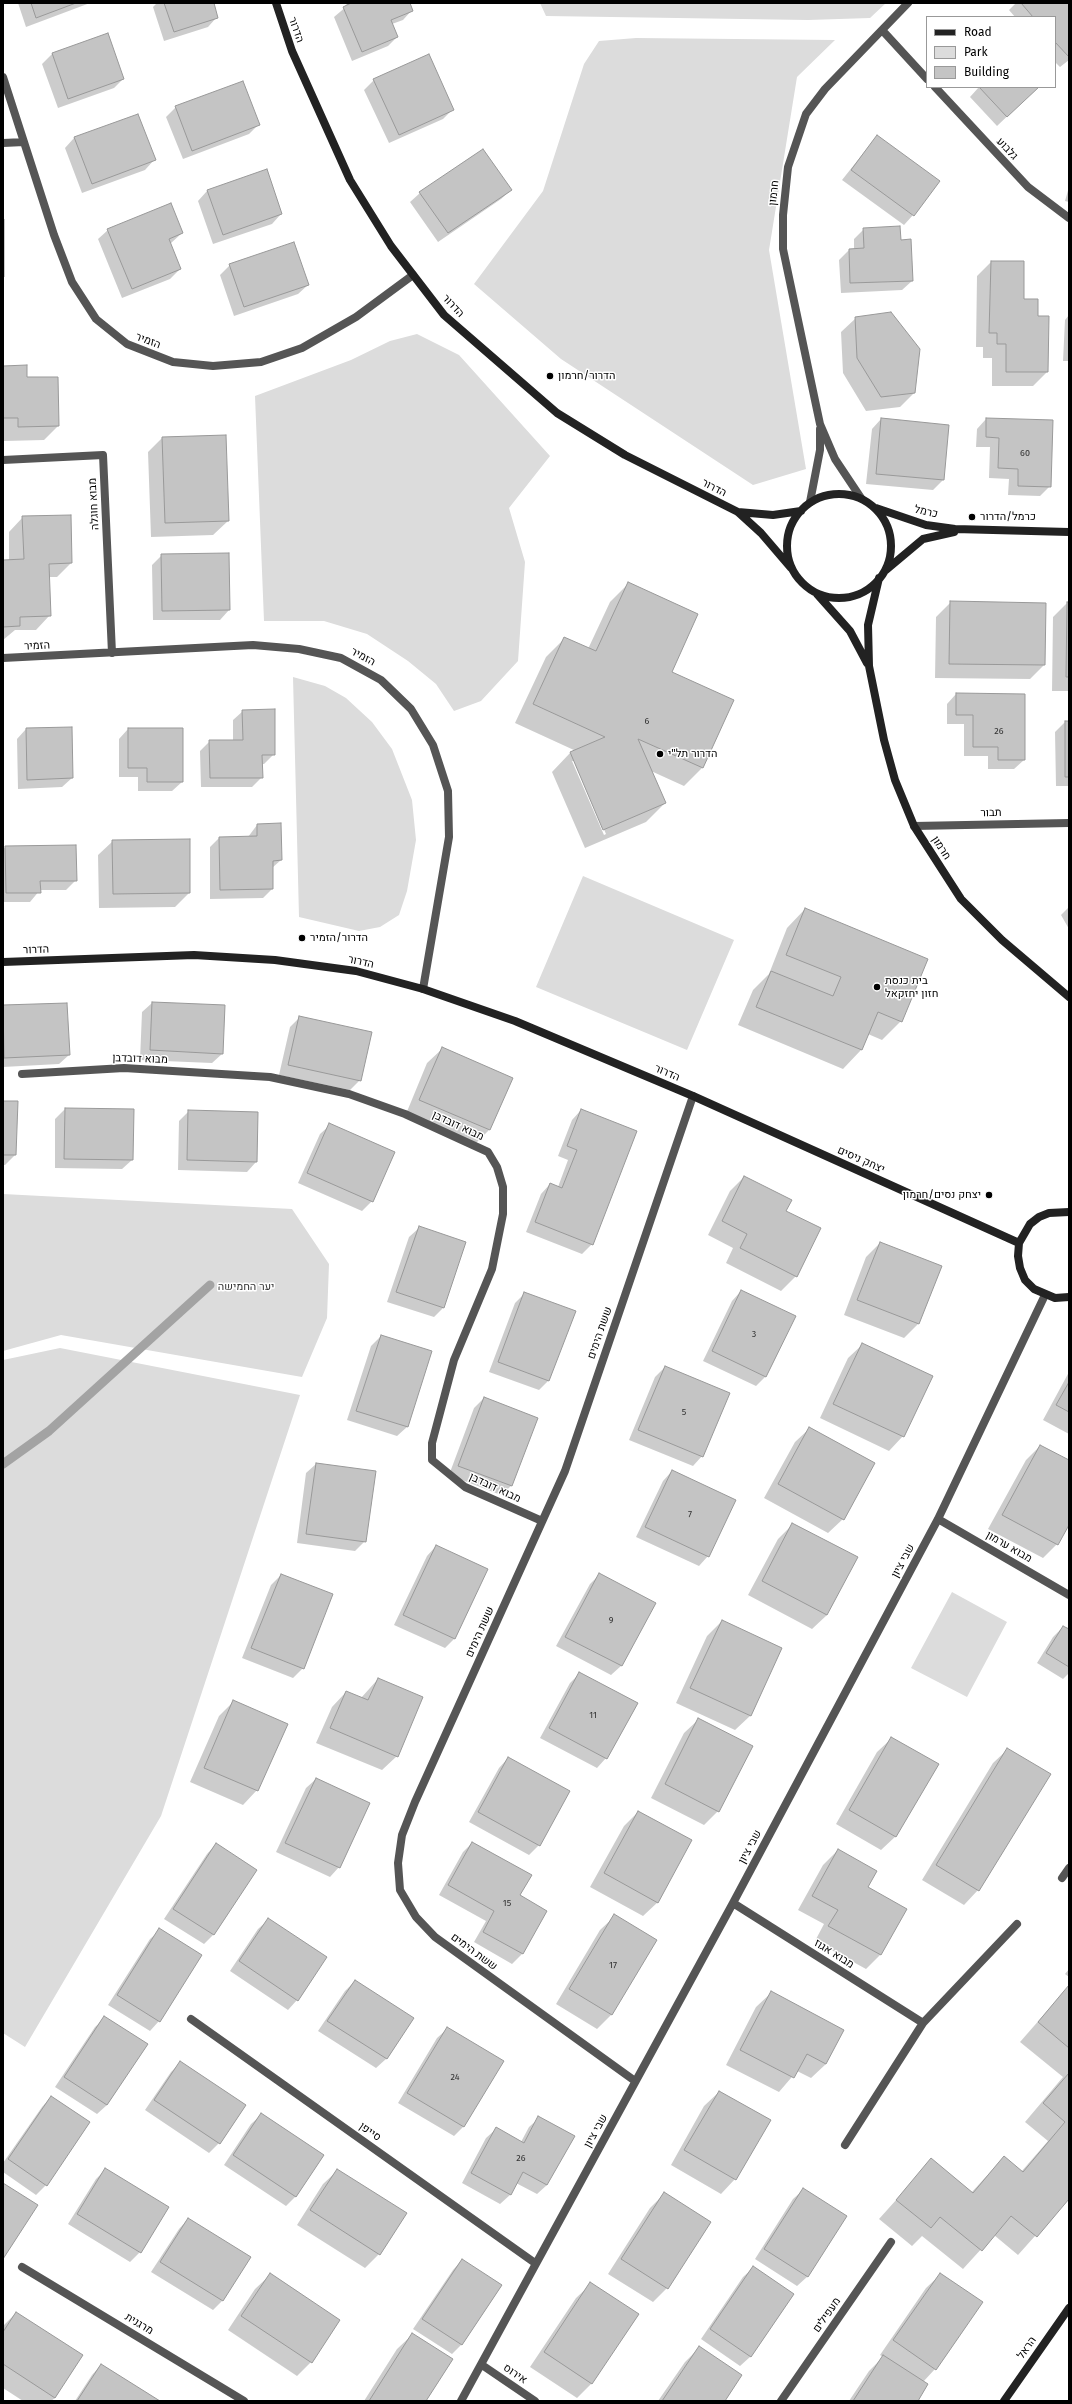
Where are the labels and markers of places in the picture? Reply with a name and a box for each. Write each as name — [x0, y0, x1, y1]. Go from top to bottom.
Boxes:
place label: הדרור/חרמון — [558, 369, 615, 383]
marker: הדרור/חרמון — [545, 371, 555, 381]
place label: כרמל/הדרור — [980, 510, 1036, 524]
marker: כרמל/הדרור — [967, 512, 977, 522]
place label: הדרור תל"י — [668, 747, 717, 761]
marker: הדרור תל"י — [655, 749, 665, 759]
place label: הדרור/הזמיר — [310, 931, 368, 945]
marker: הדרור/הזמיר — [297, 933, 307, 943]
place label: בית כנסת חזון יחזקאל — [885, 974, 938, 1000]
marker: בית כנסת חזון יחזקאל — [872, 982, 882, 992]
place label: יצחק נסים/חרמון — [903, 1188, 981, 1202]
marker: יצחק נסים/חרמון — [984, 1190, 994, 1200]

